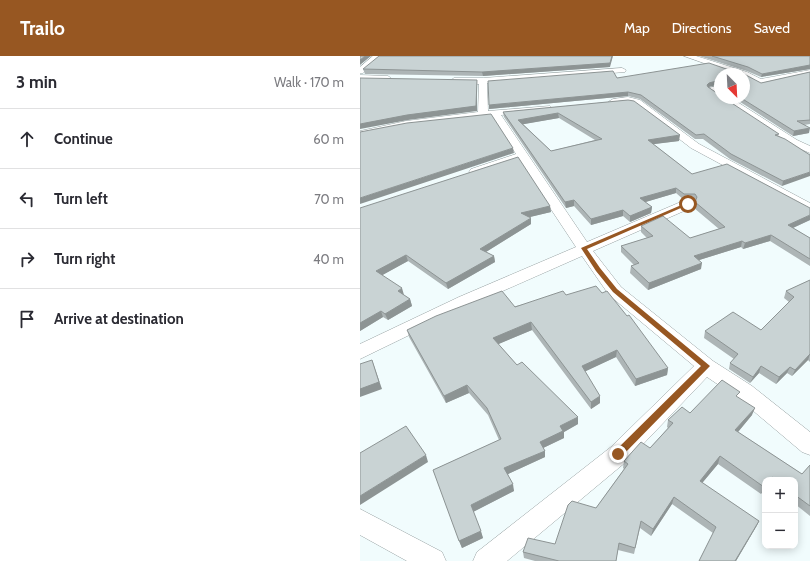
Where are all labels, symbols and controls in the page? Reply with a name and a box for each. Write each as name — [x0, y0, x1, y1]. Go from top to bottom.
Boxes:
text: Trailo — [20, 17, 65, 40]
text: Map — [624, 19, 650, 37]
text: Directions — [672, 19, 732, 37]
text: Saved — [754, 19, 790, 37]
north arrow — [714, 68, 750, 104]
text: 3 min — [16, 72, 57, 92]
text: Walk · 170 m — [274, 74, 344, 90]
icon: ahead — [16, 128, 38, 150]
text: Continue — [54, 130, 113, 148]
text: 60 m — [313, 131, 344, 147]
icon: left — [16, 188, 38, 210]
text: Turn left — [54, 190, 108, 208]
text: 70 m — [314, 191, 344, 207]
route start — [679, 195, 697, 213]
icon: right — [16, 248, 38, 270]
text: Turn right — [54, 250, 115, 268]
text: 40 m — [313, 251, 344, 267]
icon: arrive — [16, 308, 38, 330]
text: Arrive at destination — [54, 310, 184, 328]
route end — [609, 445, 627, 463]
map controls — [762, 477, 798, 549]
button: + — [762, 477, 798, 513]
button: − — [762, 513, 798, 549]

